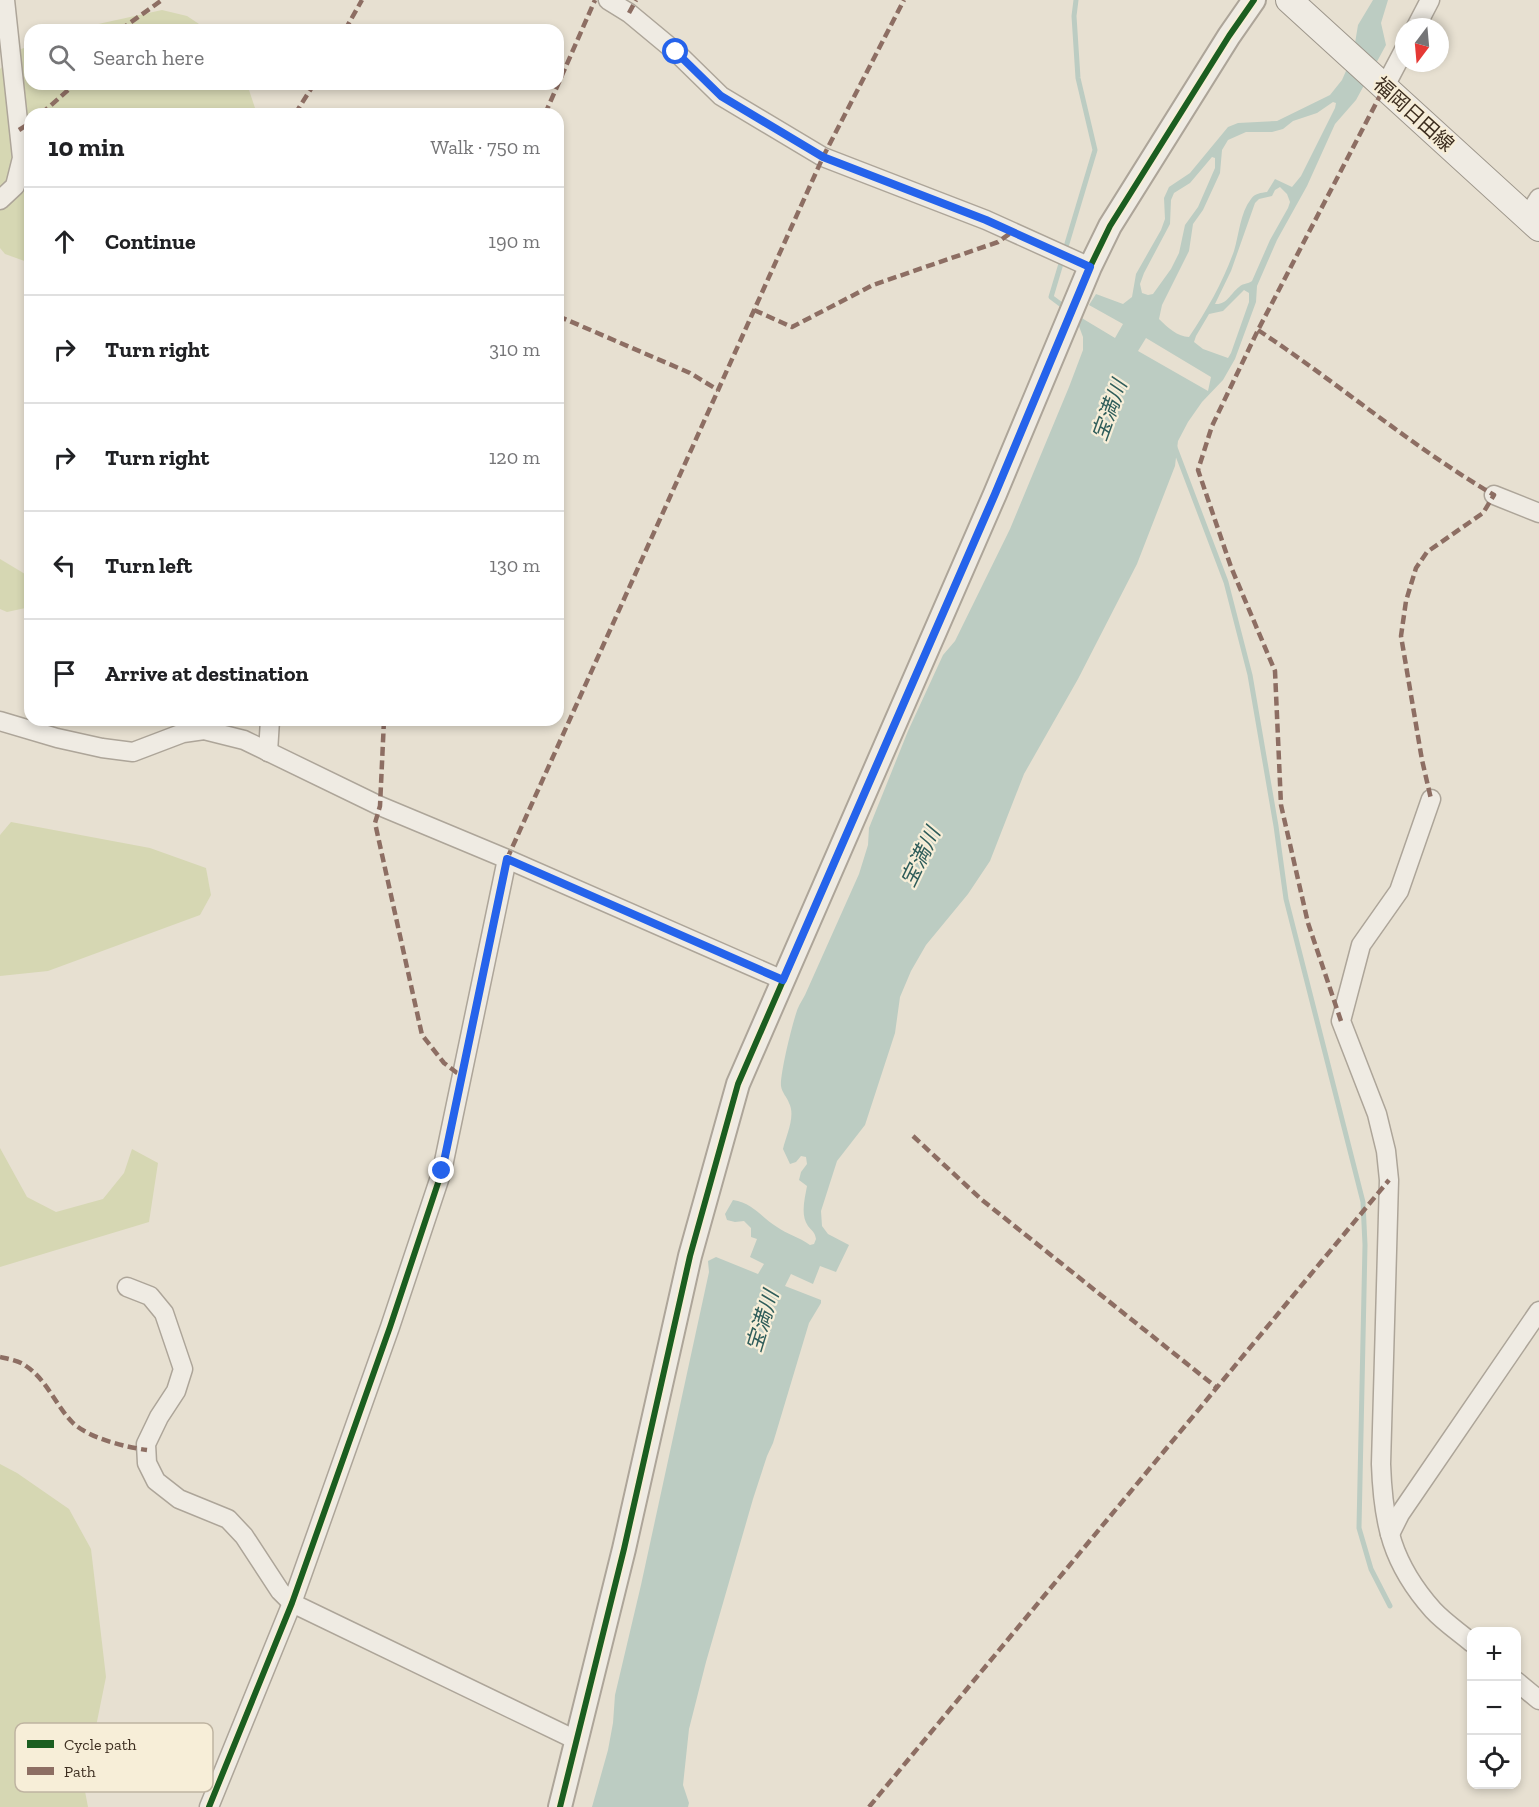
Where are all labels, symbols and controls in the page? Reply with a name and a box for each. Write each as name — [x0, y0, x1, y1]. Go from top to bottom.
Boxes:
north arrow — [1395, 18, 1449, 72]
search box — [24, 24, 564, 90]
route start — [662, 38, 688, 64]
icon: search — [45, 41, 78, 74]
text: Search here — [93, 44, 204, 71]
street label: 福岡日田線 — [1369, 72, 1459, 156]
text: 10 min — [48, 131, 124, 163]
text: Walk · 750 m — [430, 135, 540, 159]
icon: ahead — [48, 225, 81, 258]
text: Continue — [105, 228, 196, 255]
text: 190 m — [488, 229, 540, 253]
icon: right — [48, 333, 81, 366]
text: Turn right — [105, 336, 209, 363]
text: 310 m — [489, 337, 540, 361]
water label: 宝満川 — [1086, 374, 1132, 444]
icon: right — [48, 441, 81, 474]
text: Turn right — [105, 444, 209, 471]
text: 120 m — [489, 445, 540, 469]
icon: left — [48, 549, 81, 582]
text: Turn left — [105, 552, 192, 579]
text: 130 m — [489, 553, 540, 577]
icon: arrive — [48, 657, 81, 690]
text: Arrive at destination — [105, 660, 308, 687]
water label: 宝満川 — [895, 821, 946, 891]
route end — [428, 1157, 454, 1183]
water label: 宝満川 — [741, 1285, 784, 1355]
map controls — [1467, 1627, 1521, 1789]
button: + — [1467, 1627, 1521, 1681]
button: − — [1467, 1681, 1521, 1735]
legend — [15, 1723, 213, 1792]
text: Cycle path — [64, 1735, 137, 1754]
button: locate — [1467, 1735, 1521, 1789]
text: Path — [64, 1762, 96, 1781]

